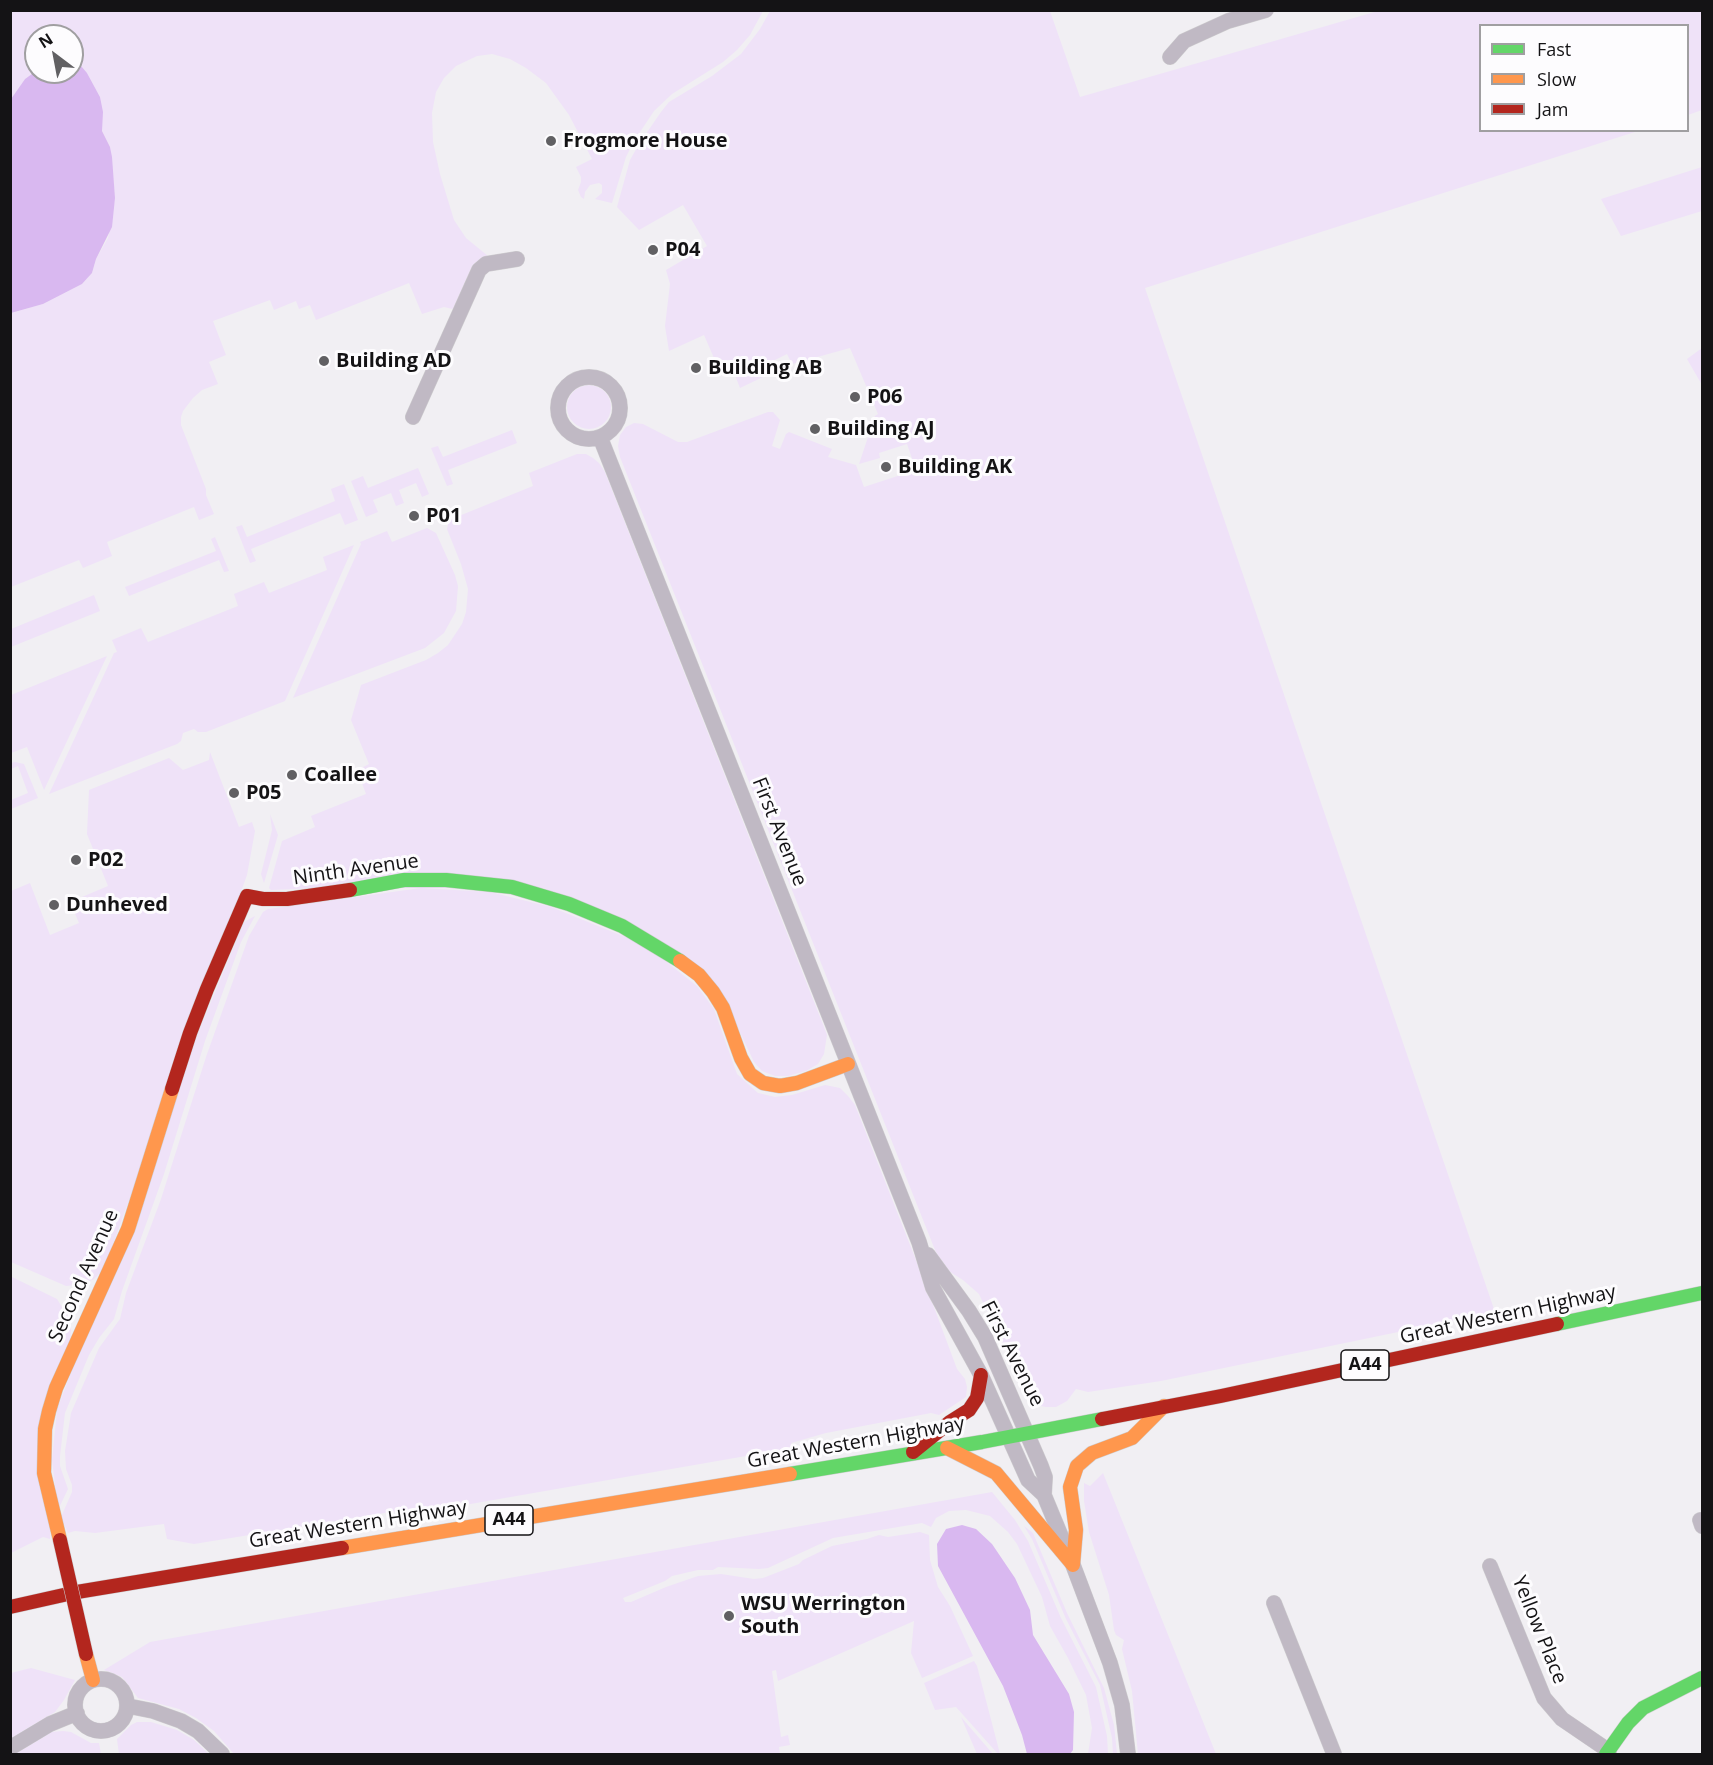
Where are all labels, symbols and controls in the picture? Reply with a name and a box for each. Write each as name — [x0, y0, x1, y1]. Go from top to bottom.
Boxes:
north arrow — [24, 24, 84, 84]
legend — [1479, 24, 1689, 132]
text: N — [34, 28, 57, 53]
text: Fast — [1537, 37, 1571, 61]
text: Slow — [1537, 67, 1576, 91]
text: Jam — [1537, 97, 1569, 121]
place label: Frogmore House — [563, 129, 727, 153]
marker: Frogmore House — [544, 134, 558, 148]
place label: P04 — [665, 238, 700, 262]
marker: P04 — [646, 243, 660, 257]
place label: Building AD — [336, 349, 452, 373]
marker: Building AD — [317, 354, 331, 368]
place label: Building AB — [708, 356, 822, 380]
marker: Building AB — [689, 361, 703, 375]
place label: P06 — [867, 385, 902, 409]
marker: P06 — [848, 390, 862, 404]
place label: Building AJ — [827, 417, 935, 441]
marker: Building AJ — [808, 422, 822, 436]
place label: Building AK — [898, 455, 1012, 479]
marker: Building AK — [879, 460, 893, 474]
place label: P01 — [426, 504, 461, 528]
marker: P01 — [407, 509, 421, 523]
place label: Coallee — [304, 763, 377, 787]
marker: Coallee — [285, 768, 299, 782]
street label: First Avenue — [746, 774, 812, 890]
place label: P05 — [246, 781, 281, 805]
marker: P05 — [227, 786, 241, 800]
place label: P02 — [88, 848, 123, 872]
street label: Ninth Avenue — [292, 849, 420, 891]
marker: P02 — [69, 853, 83, 867]
place label: Dunheved — [66, 893, 168, 917]
marker: Dunheved — [47, 898, 61, 912]
street label: Second Avenue — [44, 1206, 124, 1346]
street label: Great Western Highway — [1398, 1280, 1618, 1350]
street label: First Avenue — [975, 1297, 1049, 1411]
road number: A44 — [1341, 1350, 1389, 1380]
street label: Great Western Highway — [746, 1412, 966, 1474]
street label: Great Western Highway — [247, 1496, 469, 1554]
road number: A44 — [485, 1505, 533, 1535]
street label: Yellow Place — [1506, 1573, 1572, 1687]
place label: WSU Werrington South — [741, 1592, 906, 1639]
marker: WSU Werrington South — [722, 1609, 736, 1623]

